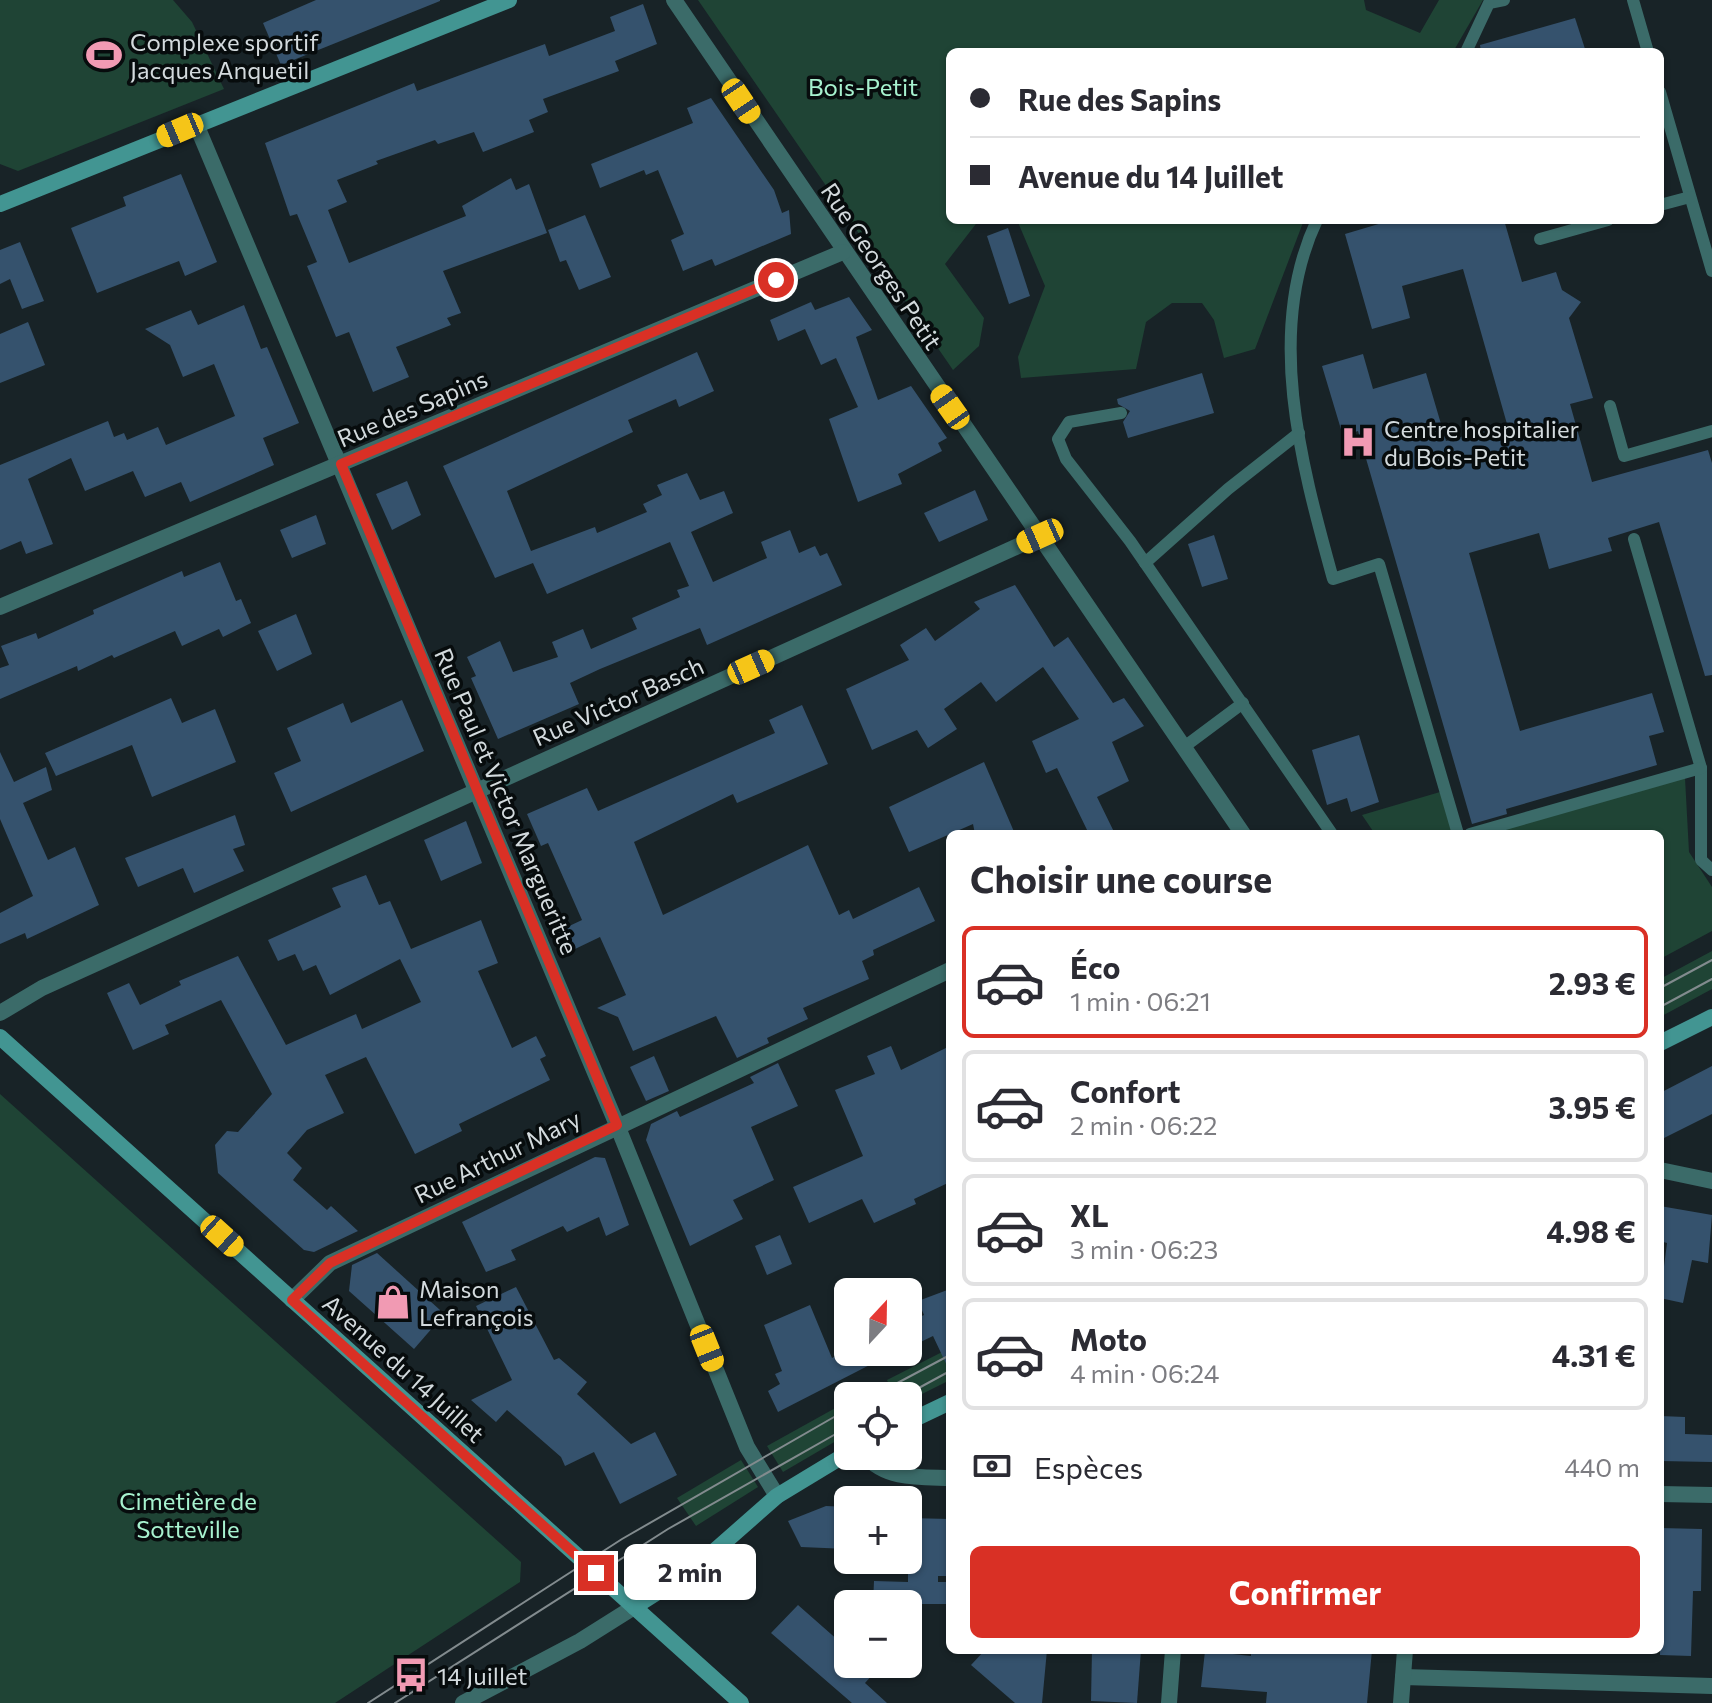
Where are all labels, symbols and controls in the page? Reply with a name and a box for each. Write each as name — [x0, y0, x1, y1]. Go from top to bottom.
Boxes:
place label: Complexe sportif Jacques Anquetil — [130, 27, 319, 84]
sports icon: Complexe sportif Jacques Anquetil — [85, 36, 123, 74]
park label: Bois-Petit — [808, 72, 918, 101]
car — [718, 74, 764, 128]
text: Rue des Sapins — [1018, 80, 1221, 117]
car — [153, 110, 207, 150]
text: Avenue du 14 Juillet — [1018, 157, 1283, 194]
street label: Rue Georges Petit — [816, 177, 949, 355]
route start — [758, 262, 794, 298]
street label: Rue des Sapins — [333, 363, 491, 453]
car — [926, 380, 974, 434]
place label: Centre hospitalier du Bois-Petit — [1384, 414, 1580, 471]
hospital icon: Centre hospitalier du Bois-Petit — [1339, 423, 1377, 461]
car — [1013, 515, 1067, 557]
street label: Rue Paul et Victor Margueritte — [429, 644, 585, 958]
car — [724, 646, 778, 688]
street label: Rue Victor Basch — [528, 650, 708, 752]
text: Choisir une course — [970, 856, 1272, 900]
icon: car — [974, 946, 1046, 1018]
text: Éco — [1070, 948, 1120, 985]
text: 2.93 € — [1549, 964, 1636, 1001]
text: 1 min · 06:21 — [1070, 985, 1211, 1016]
icon: car — [974, 1070, 1046, 1142]
text: Confort — [1070, 1072, 1181, 1109]
text: 3.95 € — [1549, 1088, 1636, 1125]
street label: Rue Arthur Mary — [409, 1103, 585, 1209]
text: 2 min · 06:22 — [1070, 1109, 1217, 1140]
icon: car — [974, 1194, 1046, 1266]
text: XL — [1070, 1196, 1109, 1233]
car — [196, 1211, 248, 1261]
text: 4.98 € — [1546, 1212, 1636, 1249]
text: 3 min · 06:23 — [1070, 1233, 1218, 1264]
place label: Maison Lefrançois — [419, 1274, 534, 1331]
north arrow — [834, 1278, 922, 1366]
map controls — [834, 1278, 922, 1678]
shop icon: Maison Lefrançois — [374, 1283, 412, 1321]
street label: Avenue du 14 Juillet — [317, 1288, 491, 1448]
icon: car — [974, 1318, 1046, 1390]
text: Moto — [1070, 1320, 1147, 1357]
car — [687, 1321, 727, 1375]
text: 4.31 € — [1552, 1336, 1636, 1373]
text: 4 min · 06:24 — [1070, 1357, 1219, 1388]
button: locate — [834, 1382, 922, 1470]
icon: cash — [970, 1444, 1014, 1488]
text: Espèces — [1034, 1448, 1143, 1485]
text: 440 m — [1564, 1451, 1640, 1482]
park label: Cimetière de Sotteville — [119, 1486, 257, 1543]
button: + — [834, 1486, 922, 1574]
callout: 2 min — [624, 1545, 756, 1601]
button: Confirmer — [970, 1546, 1640, 1638]
route end — [578, 1555, 614, 1591]
text: 2 min — [658, 1556, 722, 1587]
button: − — [834, 1590, 922, 1678]
bus stop icon: 14 Juillet — [392, 1656, 430, 1694]
place label: 14 Juillet — [437, 1661, 527, 1690]

